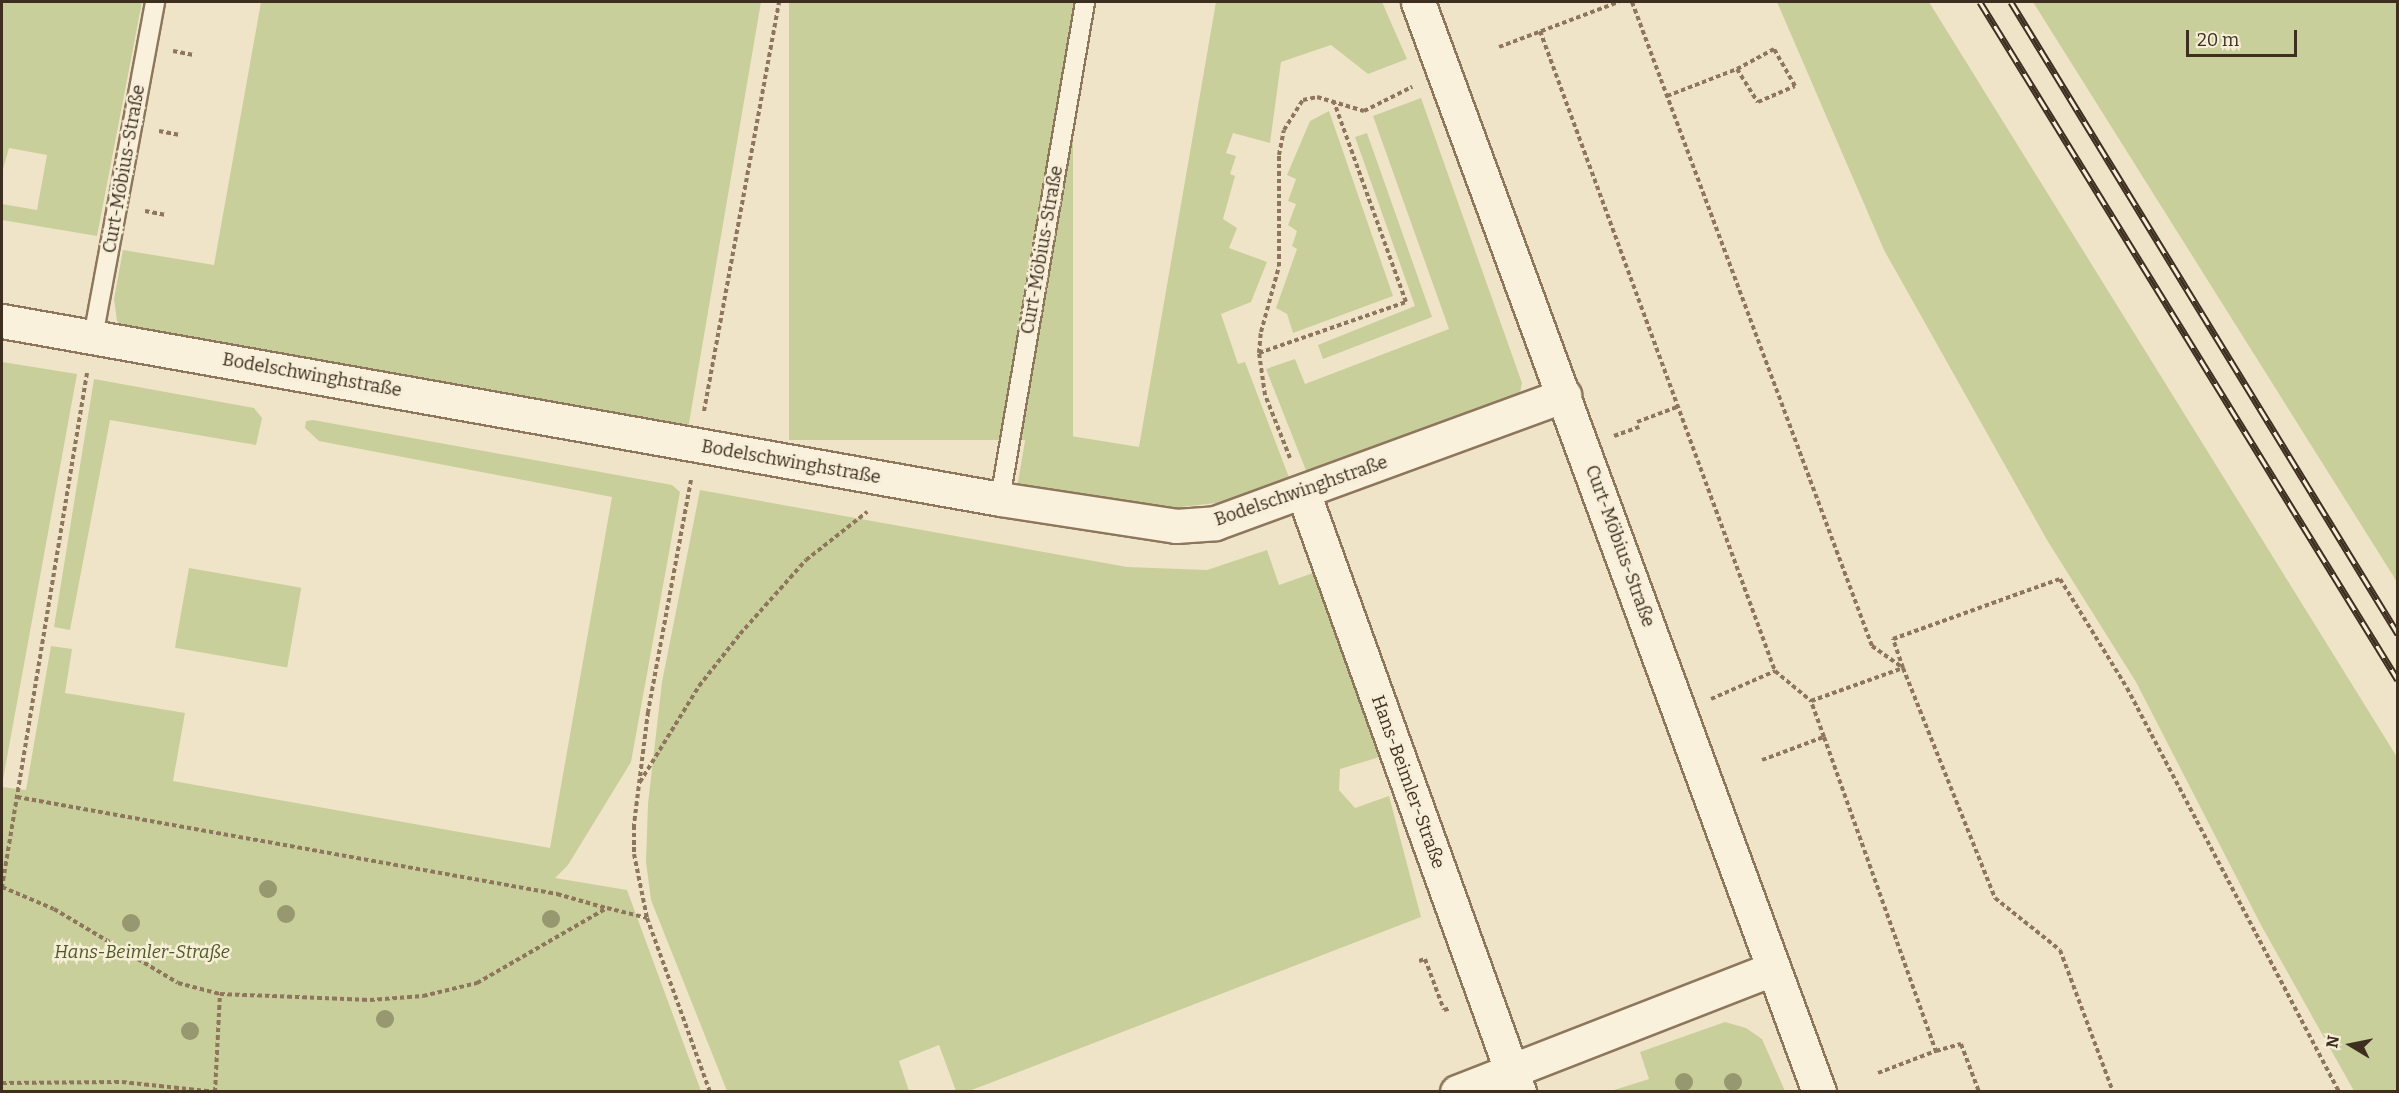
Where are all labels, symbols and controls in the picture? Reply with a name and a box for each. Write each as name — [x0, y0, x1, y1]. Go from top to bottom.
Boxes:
scale bar — [2189, 18, 2300, 56]
text: 20 m — [2197, 29, 2239, 51]
street label: Curt-Möbius-Straße — [99, 83, 149, 255]
street label: Curt-Möbius-Straße — [1017, 164, 1067, 336]
street label: Bodelschwinghstraße — [221, 349, 403, 401]
street label: Bodelschwinghstraße — [700, 436, 882, 488]
street label: Bodelschwinghstraße — [1212, 451, 1390, 531]
street label: Curt-Möbius-Straße — [1581, 462, 1659, 630]
street label: Hans-Beimler-Straße — [1367, 692, 1449, 872]
park label: Hans-Beimler-Straße — [54, 941, 230, 963]
north arrow — [2321, 1015, 2381, 1075]
text: N — [2322, 1034, 2343, 1050]

